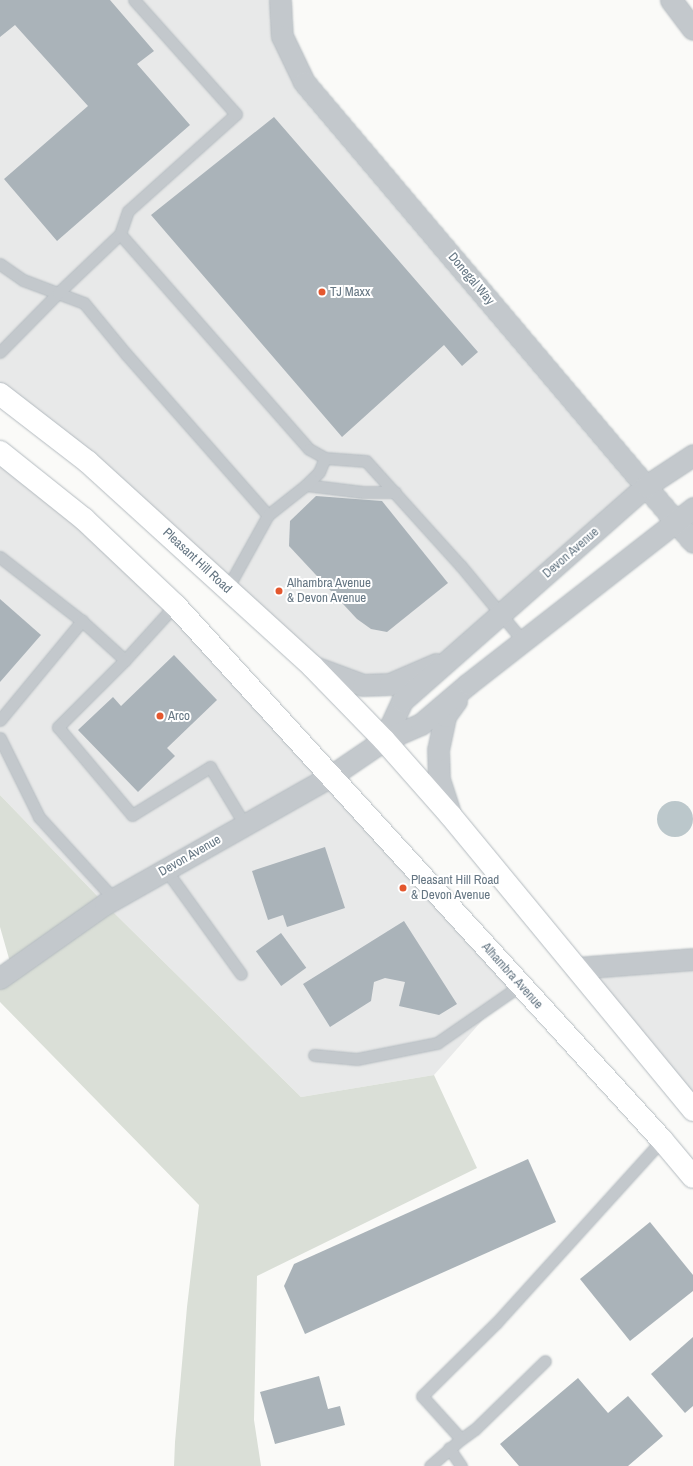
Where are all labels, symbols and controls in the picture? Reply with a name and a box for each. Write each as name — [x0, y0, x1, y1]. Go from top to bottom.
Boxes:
street label: Donegal Way — [445, 250, 497, 308]
place label: TJ Maxx — [330, 284, 370, 300]
marker: TJ Maxx — [317, 287, 327, 297]
street label: Devon Avenue — [540, 524, 602, 582]
street label: Pleasant Hill Road — [159, 525, 235, 597]
place label: Alhambra Avenue & Devon Avenue — [287, 576, 372, 607]
marker: Alhambra Avenue & Devon Avenue — [274, 586, 284, 596]
place label: Arco — [168, 708, 190, 724]
marker: Arco — [155, 711, 165, 721]
street label: Devon Avenue — [156, 832, 224, 880]
place label: Pleasant Hill Road & Devon Avenue — [411, 873, 499, 904]
marker: Pleasant Hill Road & Devon Avenue — [398, 883, 408, 893]
street label: Alhambra Avenue — [478, 939, 546, 1013]

